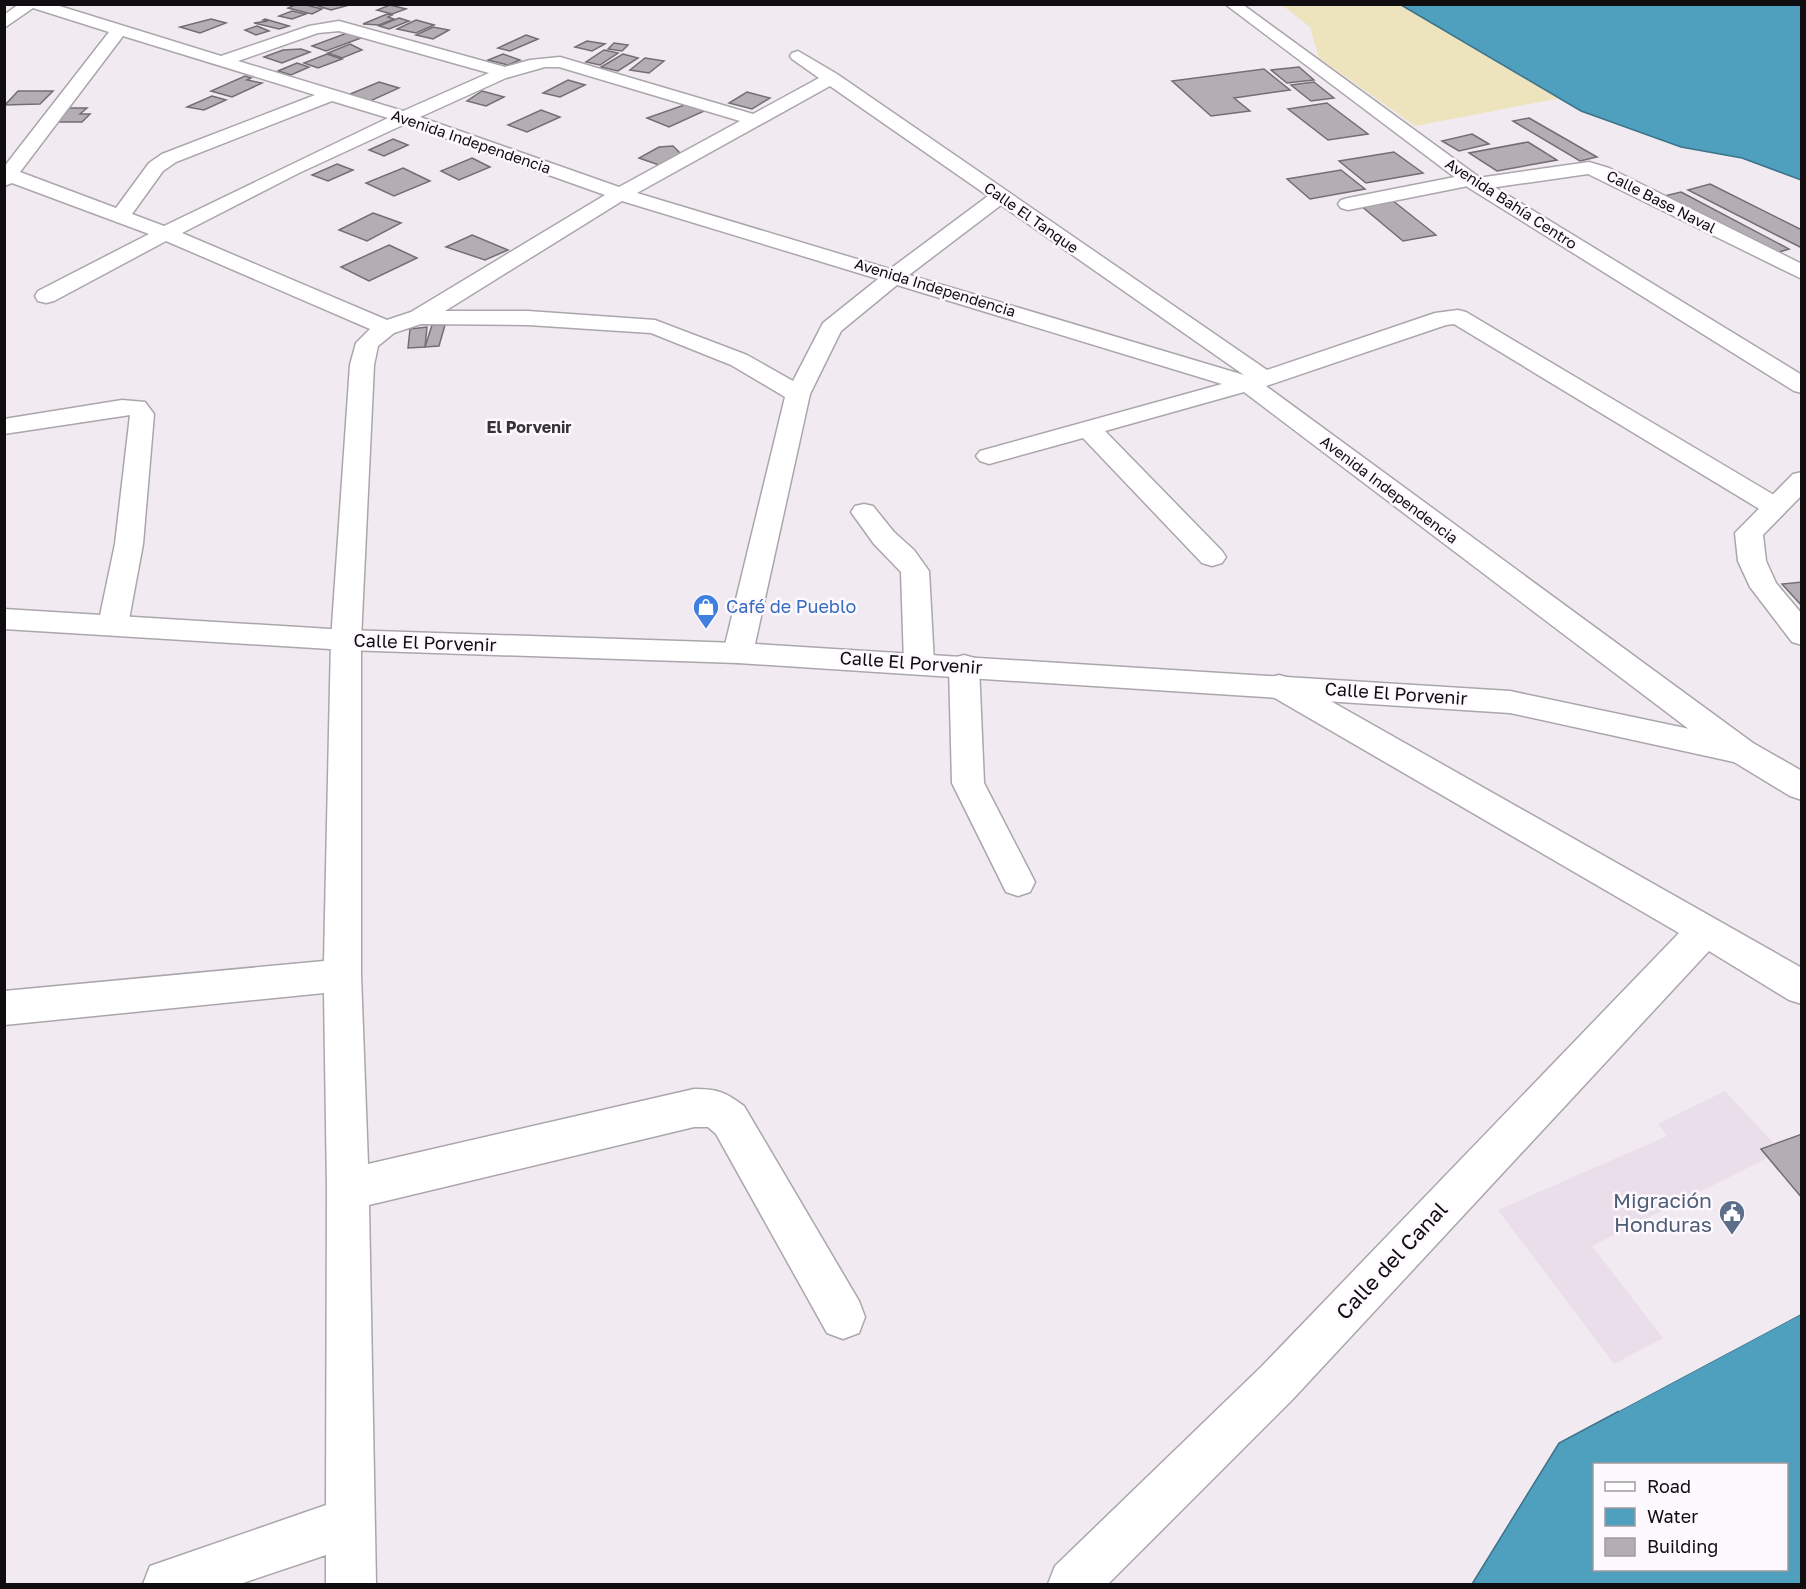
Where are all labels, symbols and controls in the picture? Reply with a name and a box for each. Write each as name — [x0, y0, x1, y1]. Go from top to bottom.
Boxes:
street label: Avenida Independencia — [389, 105, 553, 177]
street label: Avenida Bahía Centro — [1442, 154, 1581, 252]
street label: Calle Base Naval — [1604, 166, 1719, 237]
street label: Calle El Tanque — [981, 178, 1082, 257]
street label: Avenida Independencia — [853, 254, 1018, 320]
district label: El Porvenir — [486, 417, 572, 437]
street label: Avenida Independencia — [1317, 432, 1462, 547]
shop icon: Café de Pueblo — [691, 592, 721, 630]
place label: Café de Pueblo — [726, 595, 856, 617]
street label: Calle El Porvenir — [353, 629, 497, 655]
street label: Calle El Porvenir — [839, 646, 983, 678]
street label: Calle El Porvenir — [1324, 677, 1468, 709]
place label: Migración Honduras — [1613, 1187, 1712, 1237]
street label: Calle del Canal — [1330, 1196, 1452, 1325]
public building icon: Migración Honduras — [1717, 1198, 1747, 1236]
legend — [1593, 1463, 1788, 1571]
text: Road — [1647, 1475, 1691, 1497]
text: Water — [1647, 1505, 1698, 1527]
text: Building — [1647, 1535, 1718, 1557]

